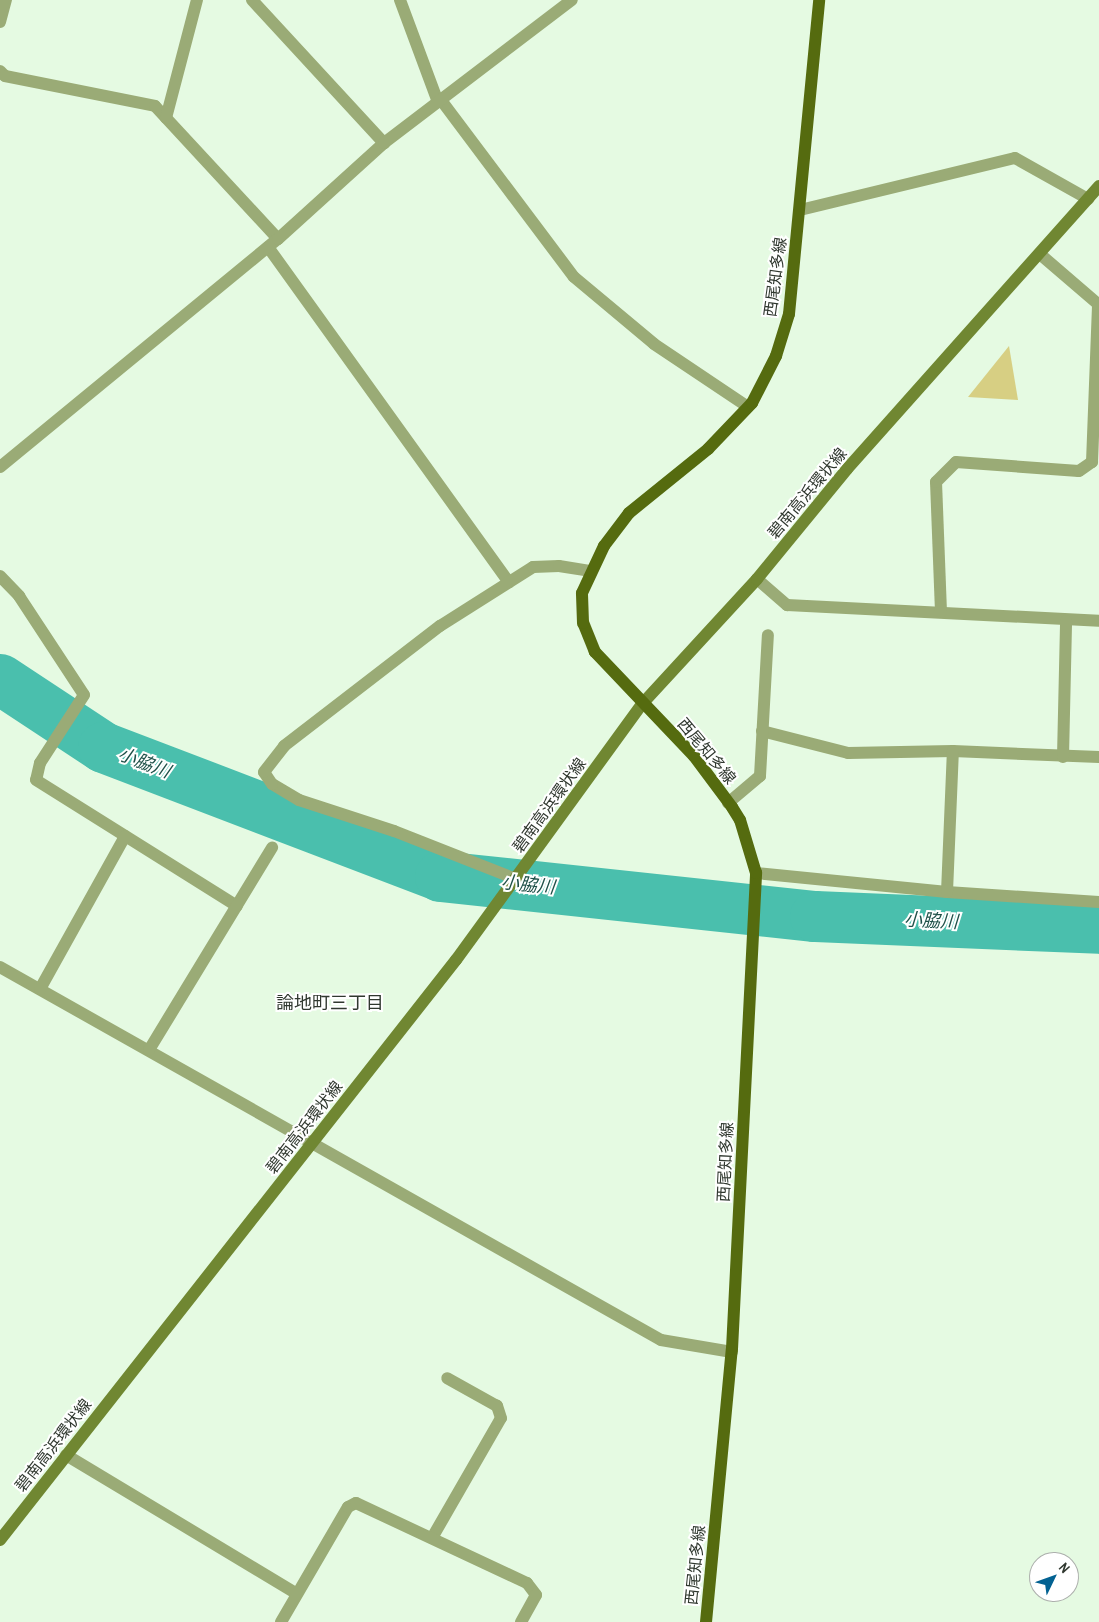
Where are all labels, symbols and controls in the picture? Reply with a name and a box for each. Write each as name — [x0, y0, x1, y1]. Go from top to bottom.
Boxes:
street label: 西尾知多線 — [760, 236, 790, 318]
street label: 碧南高浜環状線 — [764, 444, 850, 542]
street label: 西尾知多線 — [674, 714, 740, 788]
water label: 小脇川 — [115, 743, 173, 783]
street label: 碧南高浜環状線 — [508, 754, 590, 856]
water label: 小脇川 — [500, 871, 556, 899]
water label: 小脇川 — [903, 909, 959, 933]
district label: 論地町三丁目 — [276, 992, 384, 1014]
street label: 碧南高浜環状線 — [262, 1077, 346, 1177]
street label: 西尾知多線 — [713, 1122, 737, 1202]
street label: 碧南高浜環状線 — [11, 1395, 95, 1495]
street label: 西尾知多線 — [681, 1524, 709, 1606]
north arrow — [1029, 1552, 1079, 1602]
text: N — [1055, 1559, 1074, 1577]

